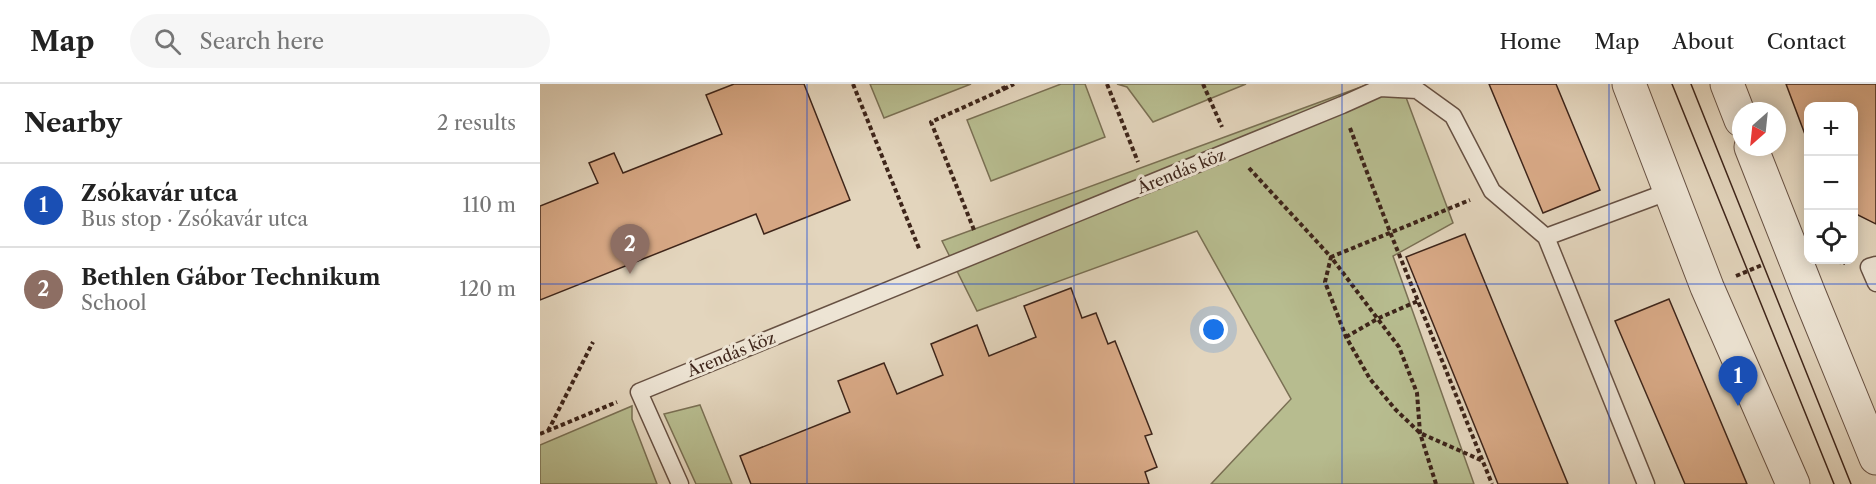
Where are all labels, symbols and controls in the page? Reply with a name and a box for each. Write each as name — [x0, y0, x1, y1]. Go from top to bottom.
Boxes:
search box — [130, 14, 550, 68]
text: Map — [30, 24, 94, 58]
icon: search — [151, 25, 184, 58]
text: Search here — [199, 28, 324, 55]
text: Home — [1500, 29, 1561, 54]
text: Map — [1594, 29, 1639, 54]
text: About — [1672, 29, 1734, 54]
text: Contact — [1767, 29, 1846, 54]
north arrow — [1732, 102, 1786, 156]
map controls — [1804, 102, 1858, 264]
button: + — [1804, 102, 1858, 156]
text: Nearby — [24, 107, 122, 139]
text: 2 results — [437, 111, 516, 135]
street label: Árendás köz — [1133, 144, 1228, 198]
button: − — [1804, 156, 1858, 210]
text: Zsókavár utca — [81, 180, 238, 207]
text: 1 — [39, 193, 48, 217]
text: 110 m — [463, 193, 516, 217]
text: Bus stop · Zsókavár utca — [81, 207, 308, 231]
button: locate — [1804, 210, 1858, 264]
pin: 2 — [610, 224, 650, 274]
text: Bethlen Gábor Technikum — [81, 264, 380, 291]
text: 2 — [38, 277, 49, 301]
text: 120 m — [459, 277, 516, 301]
text: School — [81, 291, 146, 315]
your location — [1199, 315, 1228, 344]
street label: Árendás köz — [683, 327, 778, 381]
pin: 1 — [1718, 356, 1758, 406]

